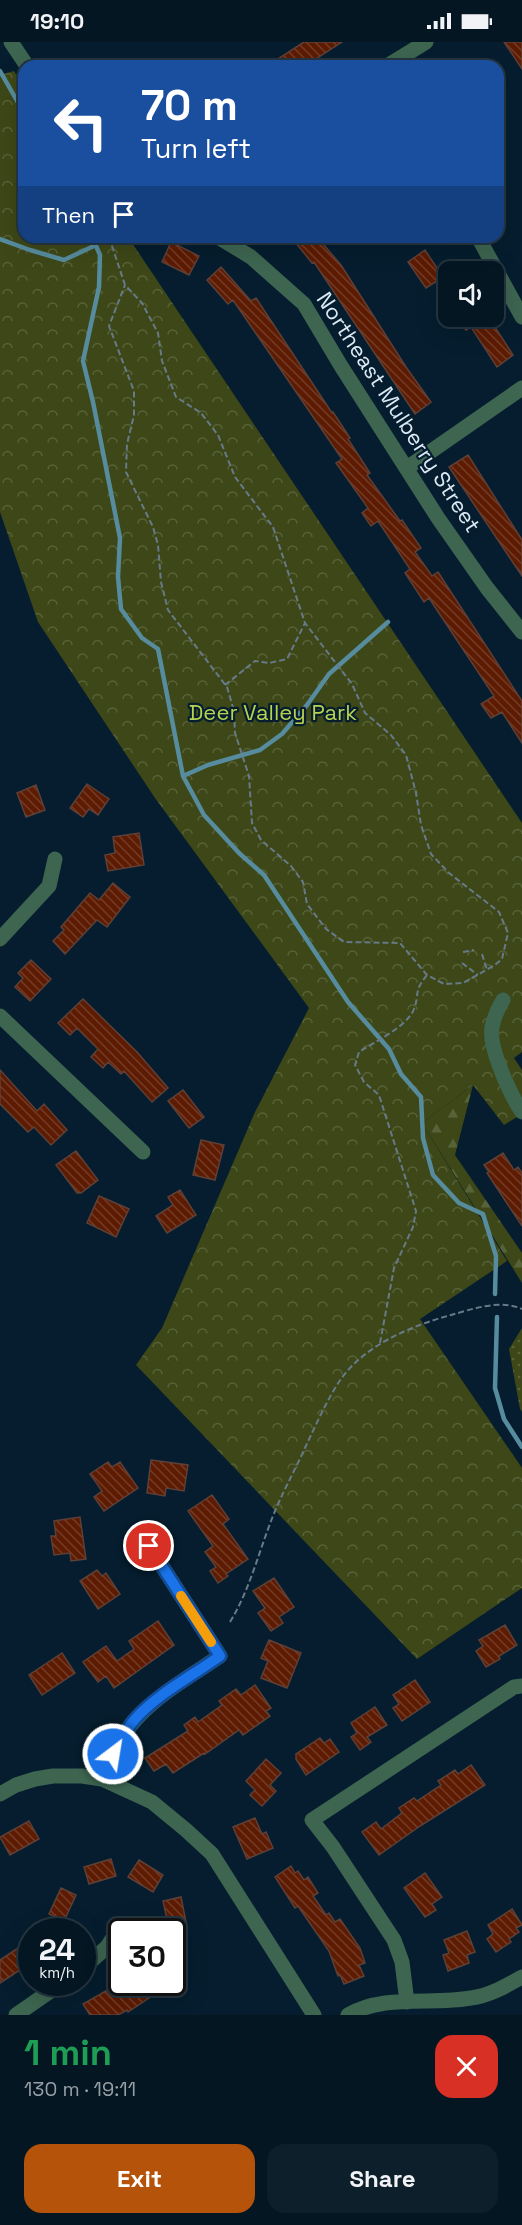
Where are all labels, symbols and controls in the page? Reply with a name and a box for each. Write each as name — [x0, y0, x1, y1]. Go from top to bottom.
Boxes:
text: 19:10 — [30, 7, 84, 35]
text: 70 m — [141, 79, 238, 132]
icon: left — [42, 84, 120, 162]
text: Turn left — [141, 131, 251, 166]
icon: arrive — [107, 198, 140, 231]
text: Then — [42, 201, 95, 229]
map controls — [438, 261, 504, 327]
button: sound — [438, 261, 504, 327]
street label: Northeast Mulberry Street — [311, 287, 487, 537]
park label: Deer Valley Park — [189, 698, 357, 726]
pin — [123, 1520, 174, 1571]
icon: arrive — [132, 1529, 165, 1562]
position arrow — [81, 1722, 145, 1786]
speed limit sign: 30 — [108, 1918, 186, 1996]
text: 24 — [39, 1930, 75, 1969]
text: km/h — [39, 1963, 75, 1982]
text: 1 min — [24, 2030, 112, 2076]
button: close — [435, 2035, 498, 2098]
text: 130 m · 19:11 — [24, 2076, 136, 2102]
button: Exit — [24, 2144, 255, 2213]
button: Share — [267, 2144, 498, 2213]

